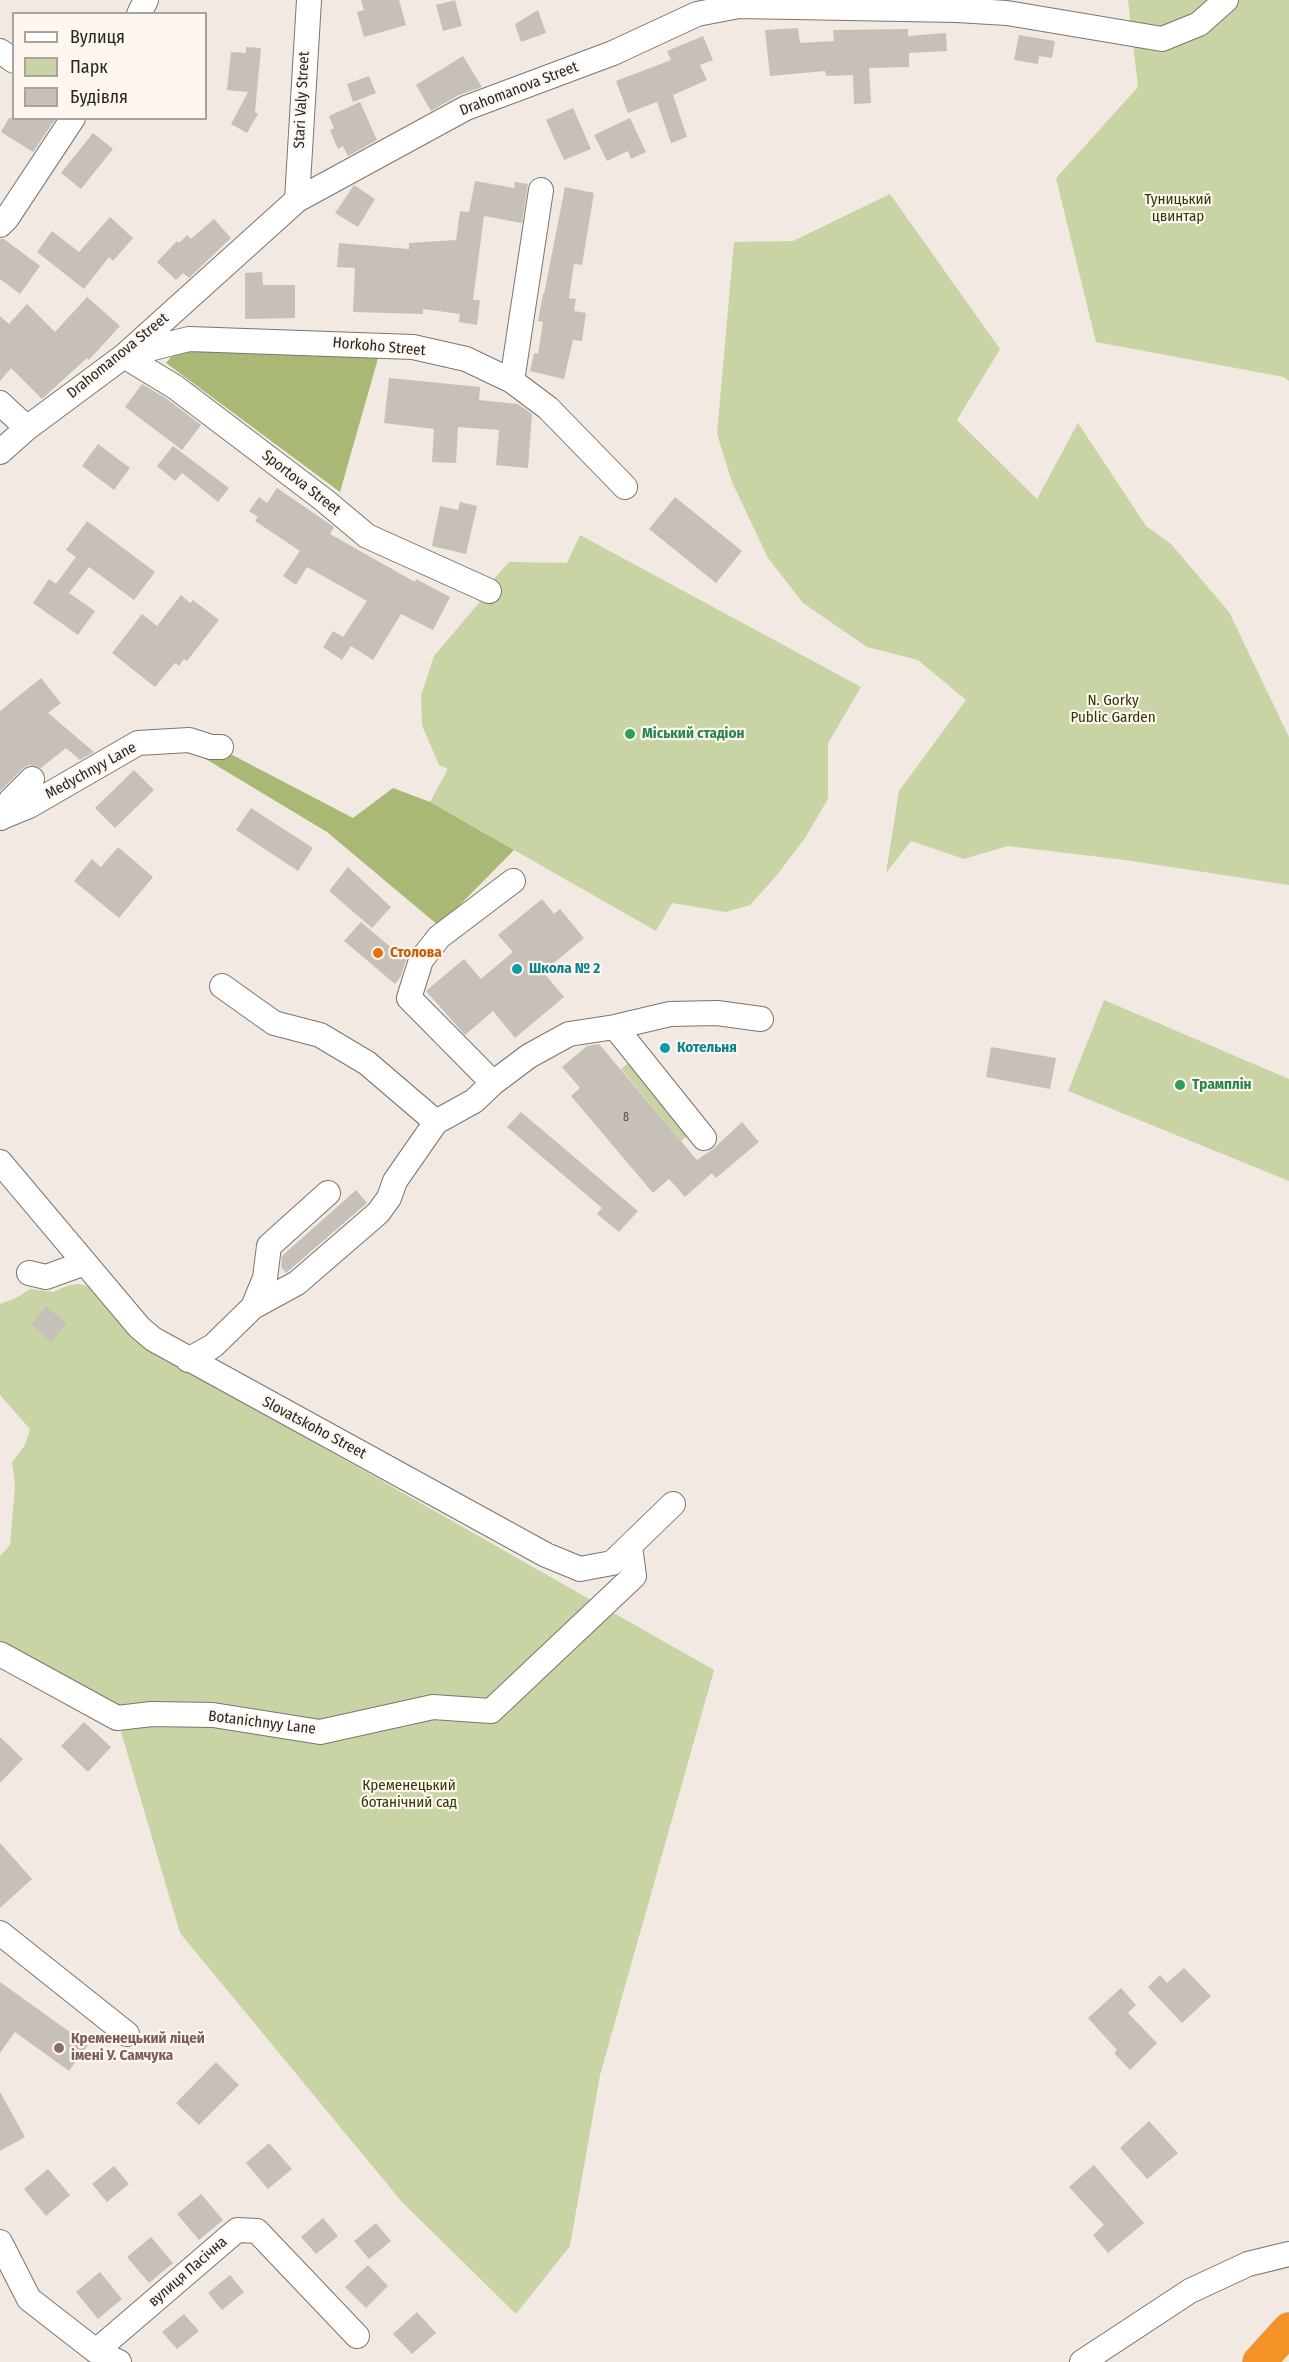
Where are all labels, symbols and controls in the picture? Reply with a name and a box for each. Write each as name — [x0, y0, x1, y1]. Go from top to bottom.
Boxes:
legend — [12, 12, 207, 120]
text: Вулиця — [70, 26, 125, 48]
street label: Stari Valy Street — [290, 51, 314, 149]
text: Парк — [70, 56, 108, 78]
street label: Drahomanova Street — [457, 58, 581, 120]
text: Будівля — [70, 86, 128, 108]
park label: Туницький цвинтар — [1144, 191, 1212, 226]
street label: Drahomanova Street — [64, 310, 172, 402]
street label: Horkoho Street — [332, 334, 426, 360]
street label: Sportova Street — [258, 447, 344, 519]
park label: N. Gorky Public Garden — [1070, 692, 1156, 727]
place label: Міський стадіон — [642, 725, 744, 743]
marker: Міський стадіон — [623, 727, 637, 741]
street label: Medychnyy Lane — [42, 739, 140, 803]
place label: Столова — [390, 944, 442, 962]
marker: Столова — [371, 946, 385, 960]
place label: Школа № 2 — [529, 960, 600, 978]
marker: Школа № 2 — [510, 962, 524, 976]
place label: Котельня — [677, 1039, 737, 1057]
marker: Котельня — [658, 1041, 672, 1055]
place label: Трамплін — [1192, 1076, 1252, 1094]
marker: Трамплін — [1173, 1078, 1187, 1092]
house number: 8 — [623, 1111, 629, 1125]
street label: Slovatskoho Street — [259, 1393, 369, 1463]
street label: Botanichnyy Lane — [207, 1707, 317, 1739]
park label: Кременецький ботанічний сад — [361, 1777, 457, 1812]
place label: Кременецький ліцей імені У. Самчука — [71, 2030, 205, 2065]
marker: Кременецький ліцей імені У. Самчука — [52, 2041, 66, 2055]
street label: вулиця Пасічна — [145, 2233, 231, 2311]

